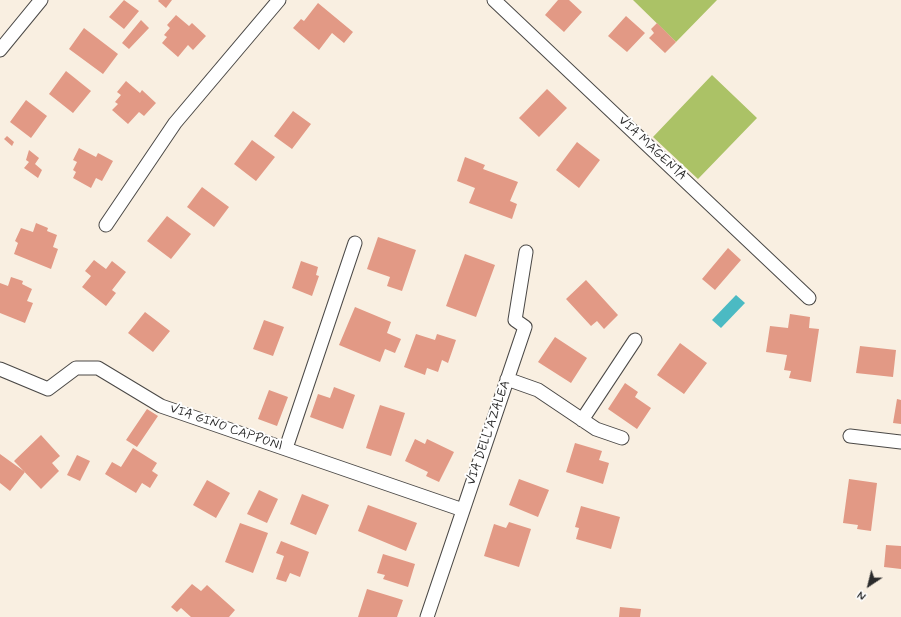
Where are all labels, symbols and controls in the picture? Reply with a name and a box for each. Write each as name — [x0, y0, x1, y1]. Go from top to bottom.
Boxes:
street label: VIA MAGENTA — [615, 113, 689, 185]
street label: VIA DELL'AZALEA — [464, 378, 514, 488]
street label: VIA GINO CAPPONI — [168, 401, 284, 455]
north arrow — [849, 565, 889, 605]
text: N — [855, 587, 869, 603]

